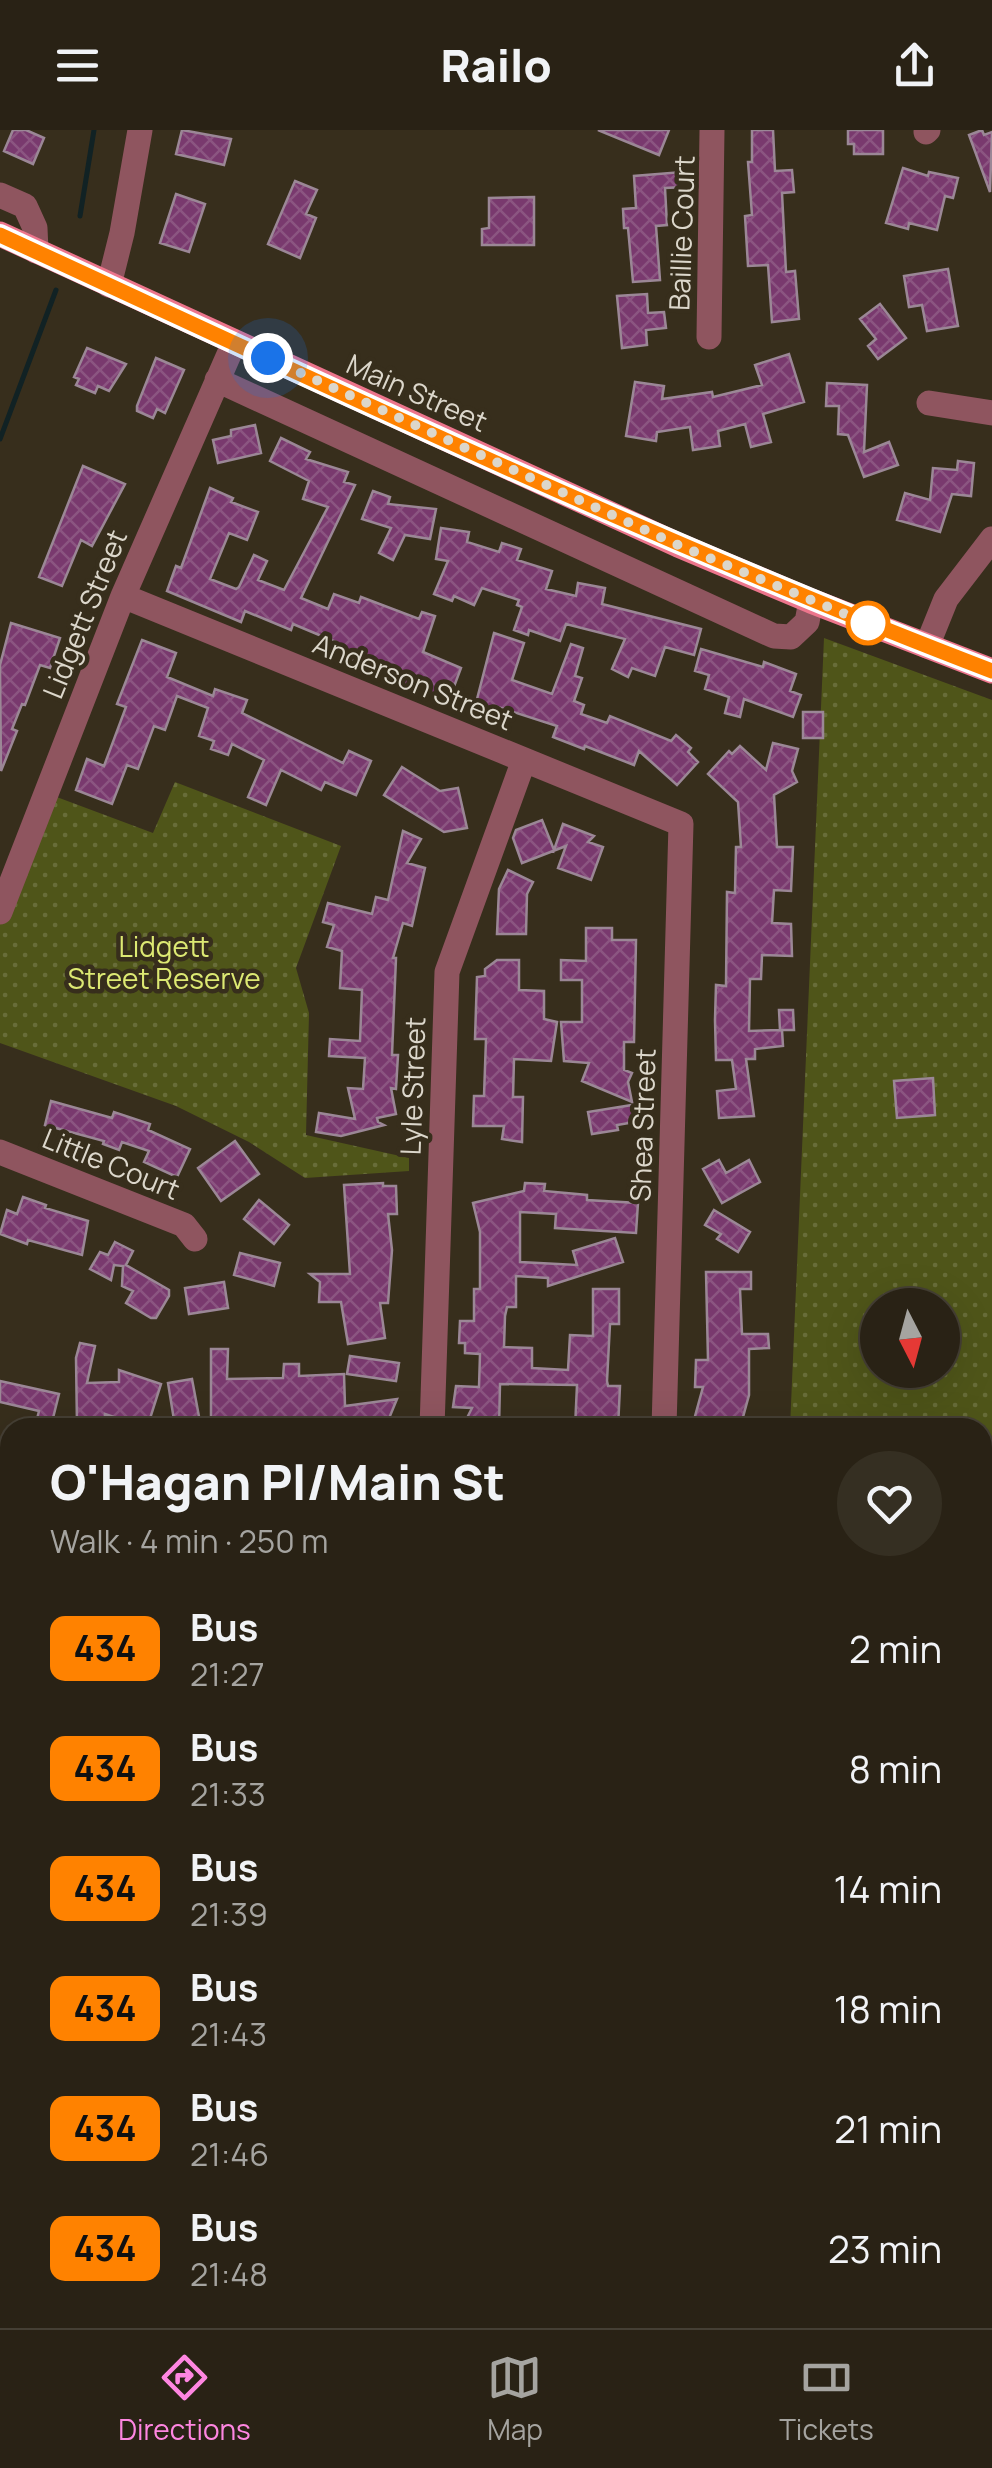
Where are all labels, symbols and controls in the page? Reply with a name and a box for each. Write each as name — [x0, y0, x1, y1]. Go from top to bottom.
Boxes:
text: Railo — [440, 34, 552, 96]
icon: menu — [50, 38, 105, 93]
icon: share — [887, 38, 942, 93]
street label: Baillie Court — [659, 155, 703, 311]
your location — [243, 333, 293, 383]
street label: Main Street — [341, 344, 494, 440]
street label: Lidgett Street — [33, 524, 135, 704]
unlabelled marker — [847, 602, 889, 644]
street label: Anderson Street — [308, 624, 519, 738]
park label: Lidgett Street Reserve — [67, 927, 261, 997]
street label: Lyle Street — [391, 1016, 433, 1156]
street label: Shea Street — [620, 1048, 664, 1202]
street label: Little Court — [37, 1118, 186, 1208]
north arrow — [860, 1288, 960, 1388]
map controls — [860, 1288, 960, 1388]
text: O'Hagan Pl/Main St — [50, 1449, 505, 1514]
button: heart — [837, 1451, 942, 1556]
text: Walk · 4 min · 250 m — [50, 1519, 328, 1563]
text: Bus — [190, 1600, 258, 1652]
text: 2 min — [849, 1622, 942, 1674]
text: 434 — [74, 1624, 136, 1672]
text: 21:27 — [190, 1652, 265, 1696]
text: Bus — [190, 1720, 258, 1772]
text: 8 min — [849, 1742, 942, 1794]
text: 434 — [74, 1744, 136, 1792]
text: 21:33 — [190, 1772, 266, 1816]
text: Bus — [190, 1840, 258, 1892]
text: 14 min — [834, 1862, 942, 1914]
text: 434 — [74, 1864, 136, 1912]
text: 21:39 — [190, 1892, 268, 1936]
text: Bus — [190, 1960, 258, 2012]
text: 18 min — [834, 1982, 942, 2034]
text: 434 — [74, 1984, 136, 2032]
text: 21:43 — [190, 2012, 267, 2056]
text: Bus — [190, 2080, 258, 2132]
text: 21 min — [834, 2102, 942, 2154]
text: 434 — [74, 2104, 136, 2152]
text: 21:46 — [190, 2132, 269, 2176]
text: Bus — [190, 2200, 258, 2252]
text: 23 min — [828, 2222, 942, 2274]
text: 434 — [74, 2224, 136, 2272]
text: 21:48 — [190, 2252, 268, 2296]
tab: Directions — [118, 2350, 251, 2448]
tab: Map — [487, 2350, 543, 2448]
tab: Tickets — [779, 2350, 874, 2448]

